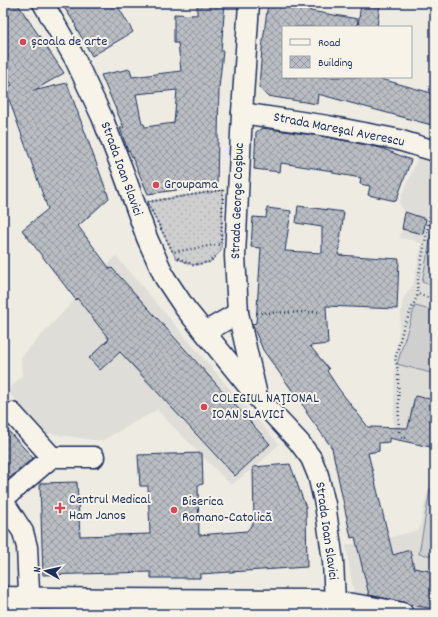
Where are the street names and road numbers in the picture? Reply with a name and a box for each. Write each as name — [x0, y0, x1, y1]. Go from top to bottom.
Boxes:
street label: Strada Mareșal Averescu — [272, 107, 406, 153]
street label: Strada Ioan Slavici — [95, 119, 147, 219]
street label: Strada George Coșbuc — [226, 142, 250, 259]
street label: Strada Ioan Slavici — [309, 481, 343, 582]

